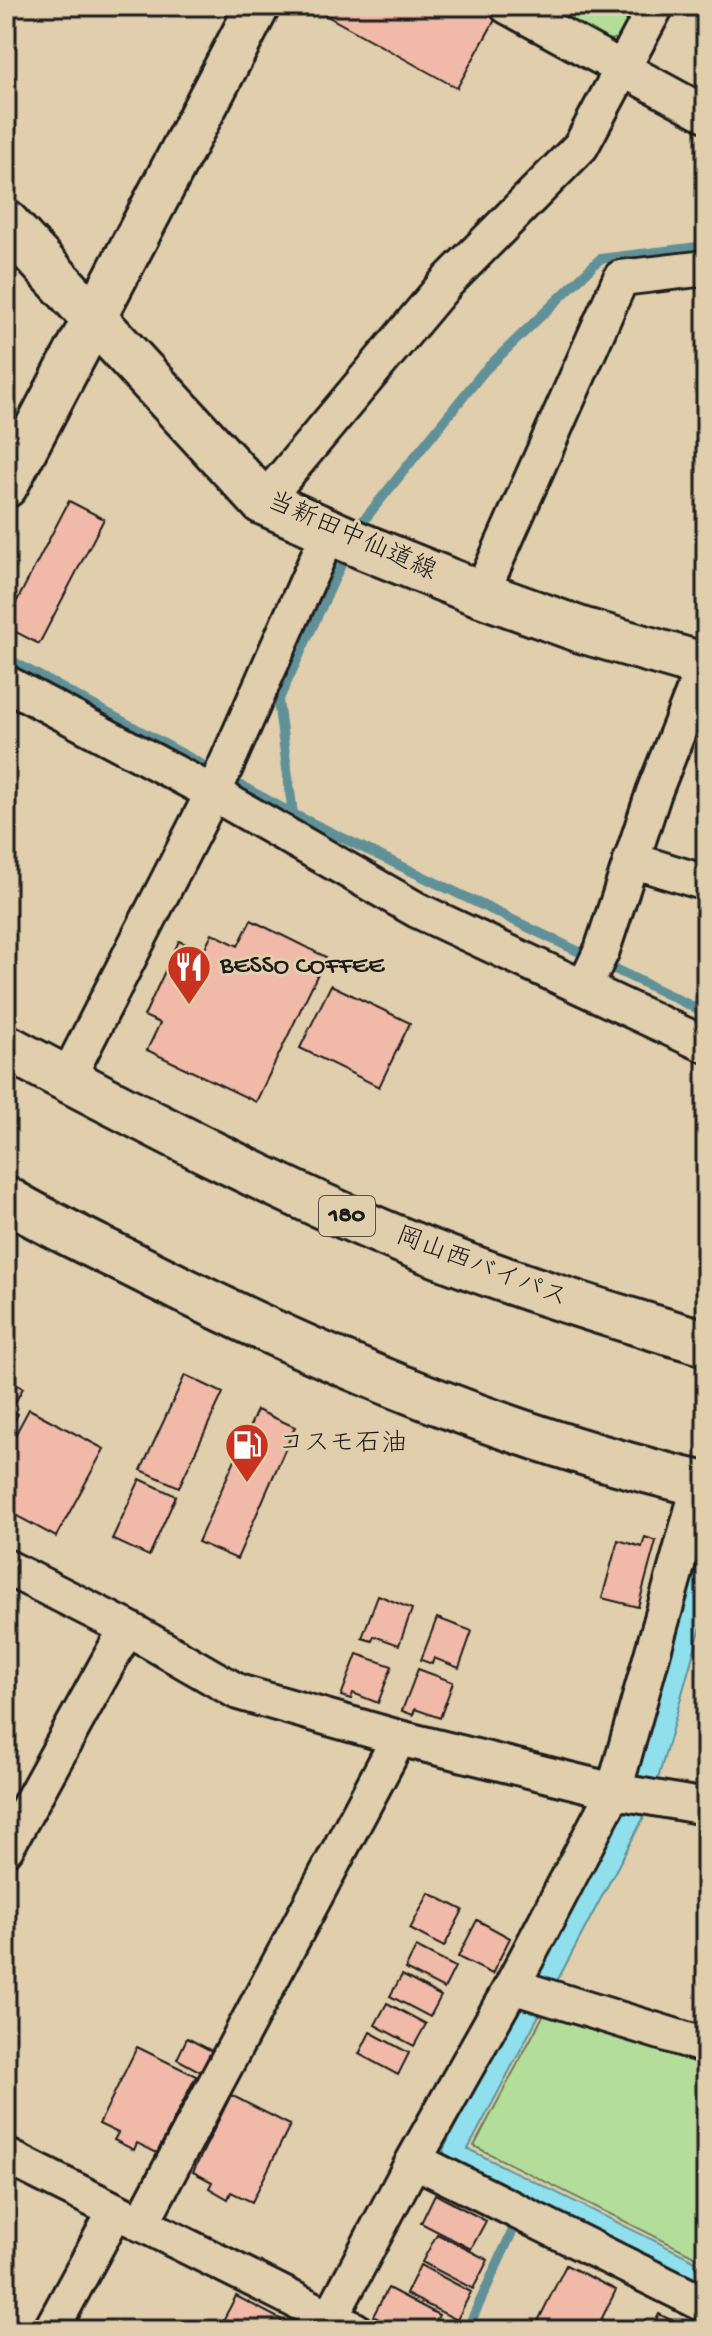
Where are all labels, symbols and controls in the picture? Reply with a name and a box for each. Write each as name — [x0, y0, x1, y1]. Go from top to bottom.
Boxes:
street label: 当新田中仙道線 — [262, 485, 441, 589]
restaurant icon: BESSO COFFEE — [165, 943, 213, 1006]
place label: BESSO COFFEE — [219, 952, 385, 983]
road number: 180 — [319, 1196, 375, 1236]
street label: 岡山西バイパス — [391, 1222, 571, 1316]
fuel station icon: コスモ石油 — [223, 1421, 271, 1484]
place label: コスモ石油 — [278, 1429, 407, 1461]

